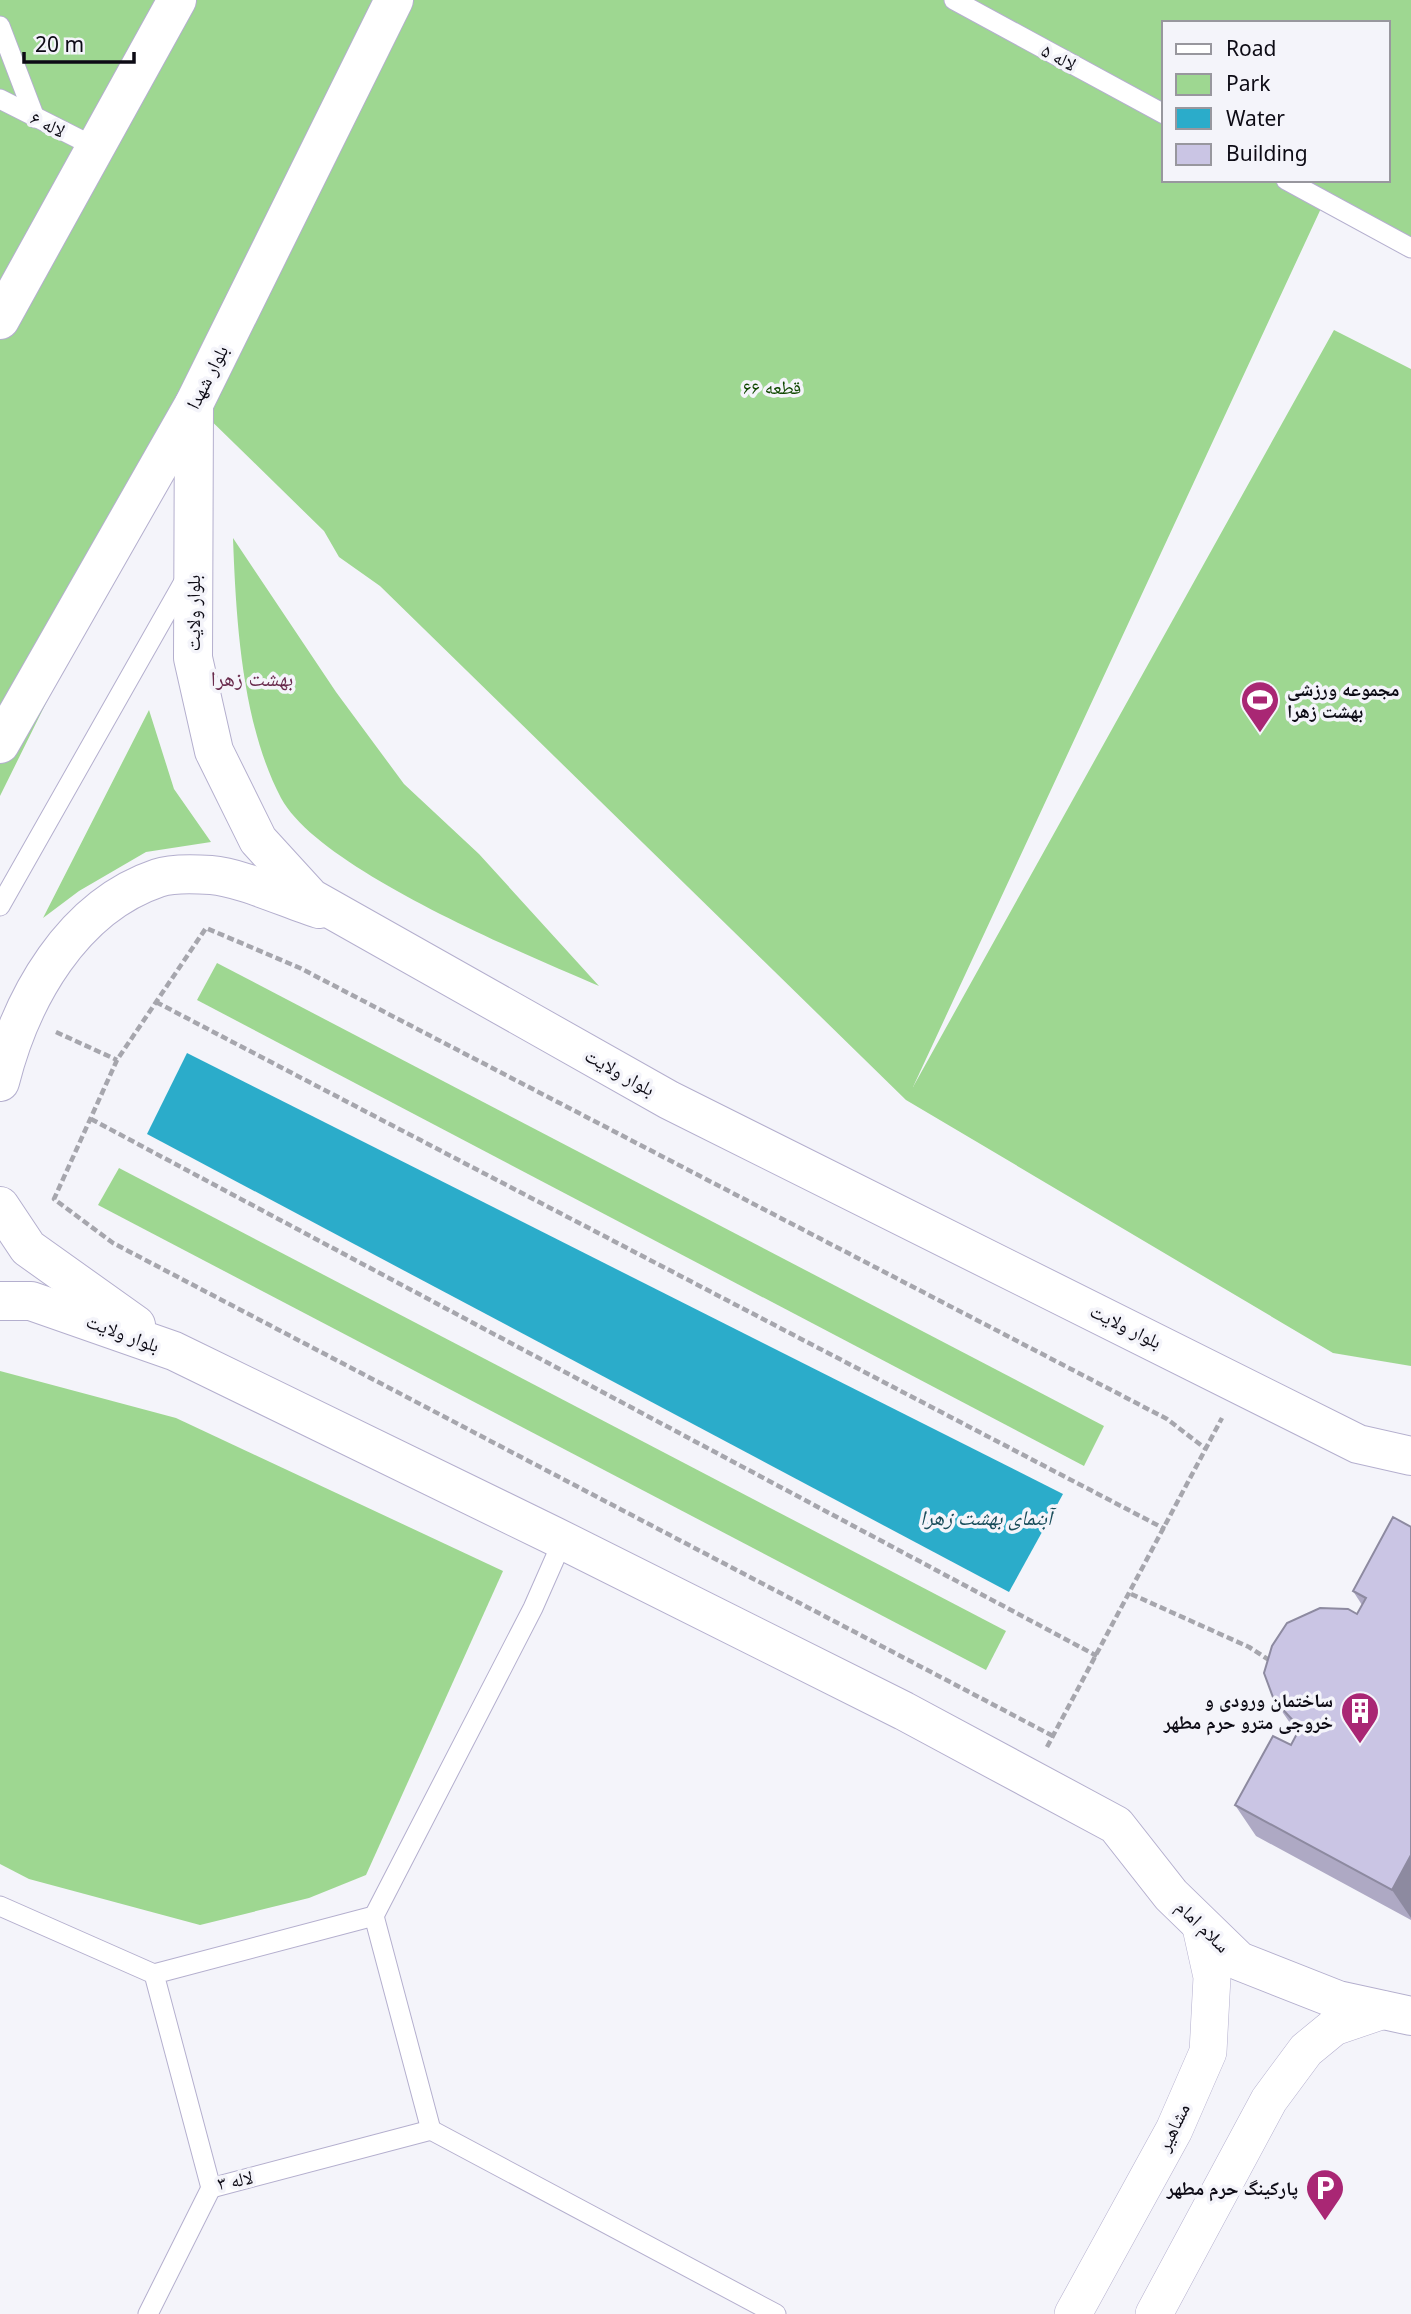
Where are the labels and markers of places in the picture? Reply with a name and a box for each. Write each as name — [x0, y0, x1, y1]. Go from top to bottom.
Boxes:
place label: مجموعه ورزشی بهشت زهرا — [1287, 676, 1399, 724]
sports icon: مجموعه ورزشی بهشت زهرا — [1239, 679, 1281, 734]
place label: ساختمان ورودی و خروجی مترو حرم مطهر — [1163, 1687, 1333, 1736]
building icon: ساختمان ورودی و خروجی مترو حرم مطهر — [1339, 1690, 1381, 1745]
parking icon: پارکینگ حرم مطهر — [1304, 2167, 1346, 2222]
place label: پارکینگ حرم مطهر — [1166, 2175, 1298, 2202]

